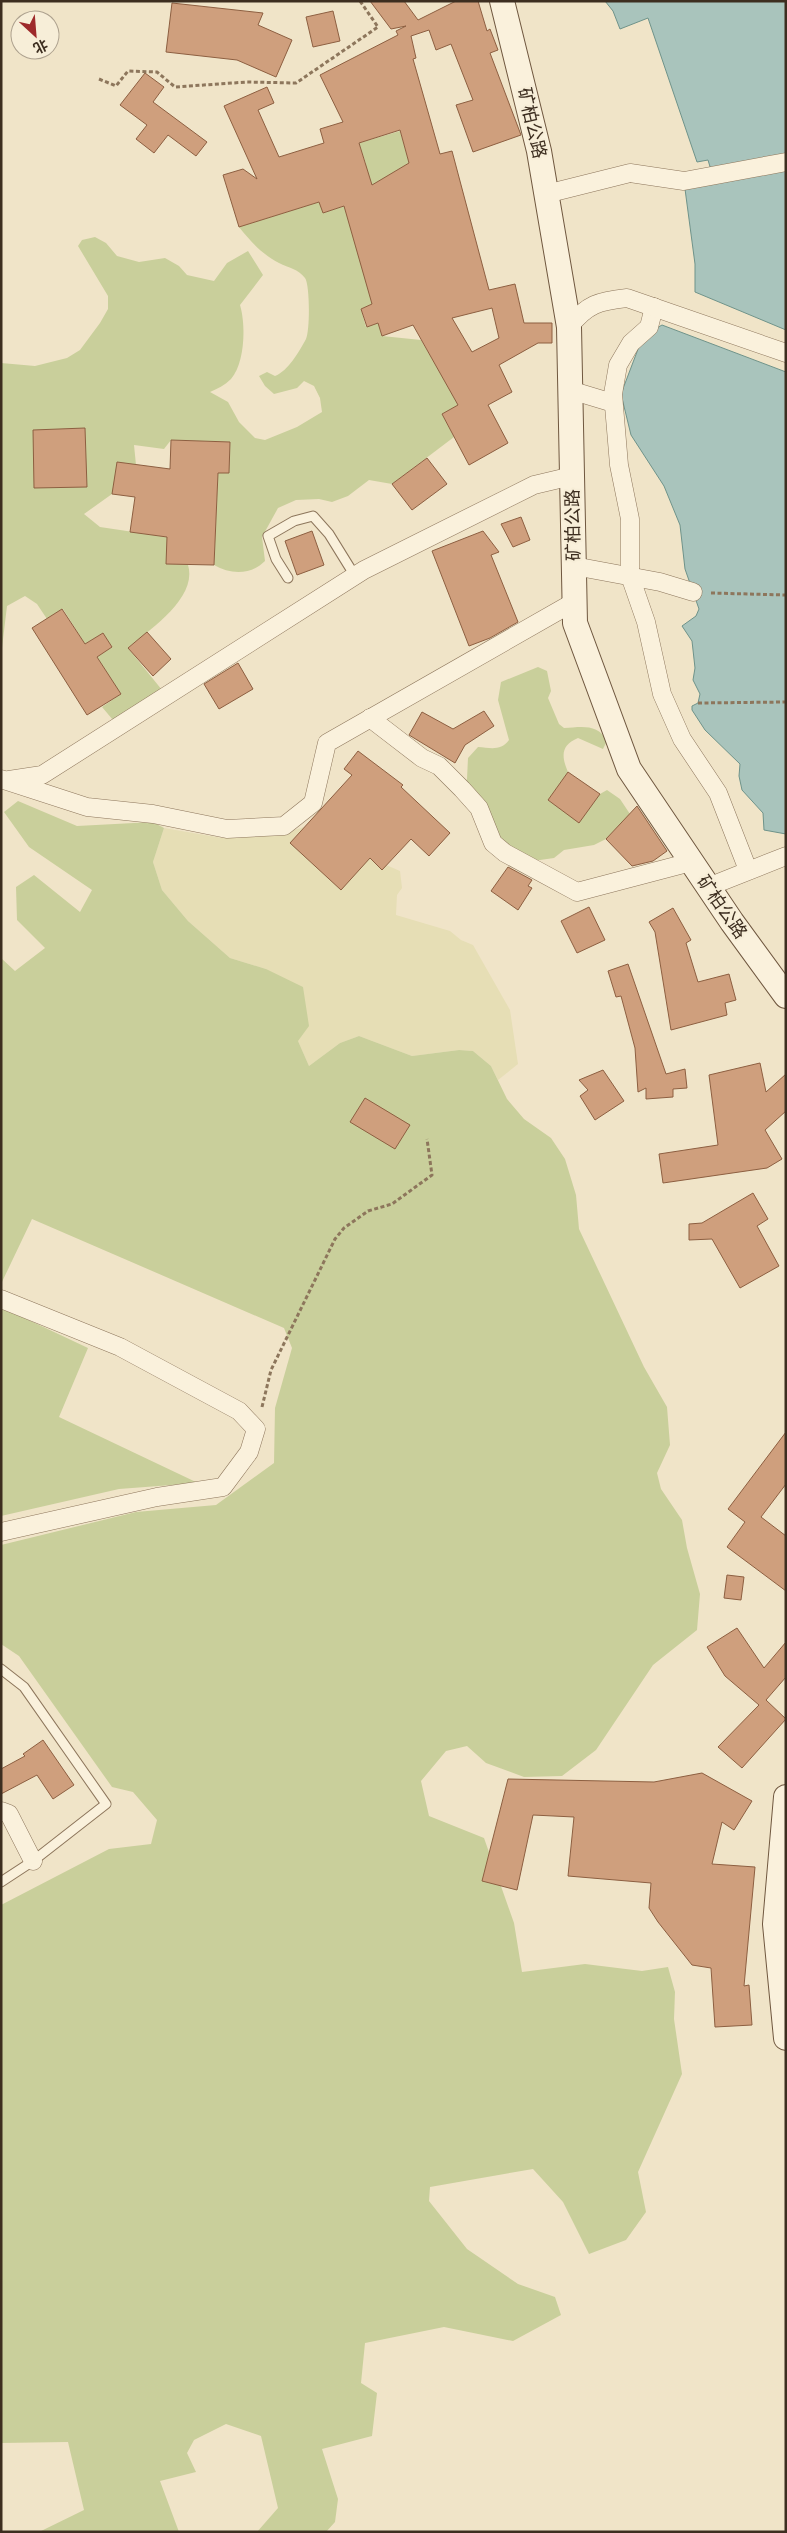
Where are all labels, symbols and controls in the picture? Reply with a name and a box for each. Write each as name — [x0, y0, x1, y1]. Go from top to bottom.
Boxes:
north arrow — [10, 10, 60, 60]
text: 北 — [30, 36, 51, 58]
street label: 矿柏公路 — [513, 85, 551, 161]
street label: 矿柏公路 — [561, 489, 585, 561]
street label: 矿柏公路 — [692, 871, 752, 943]

